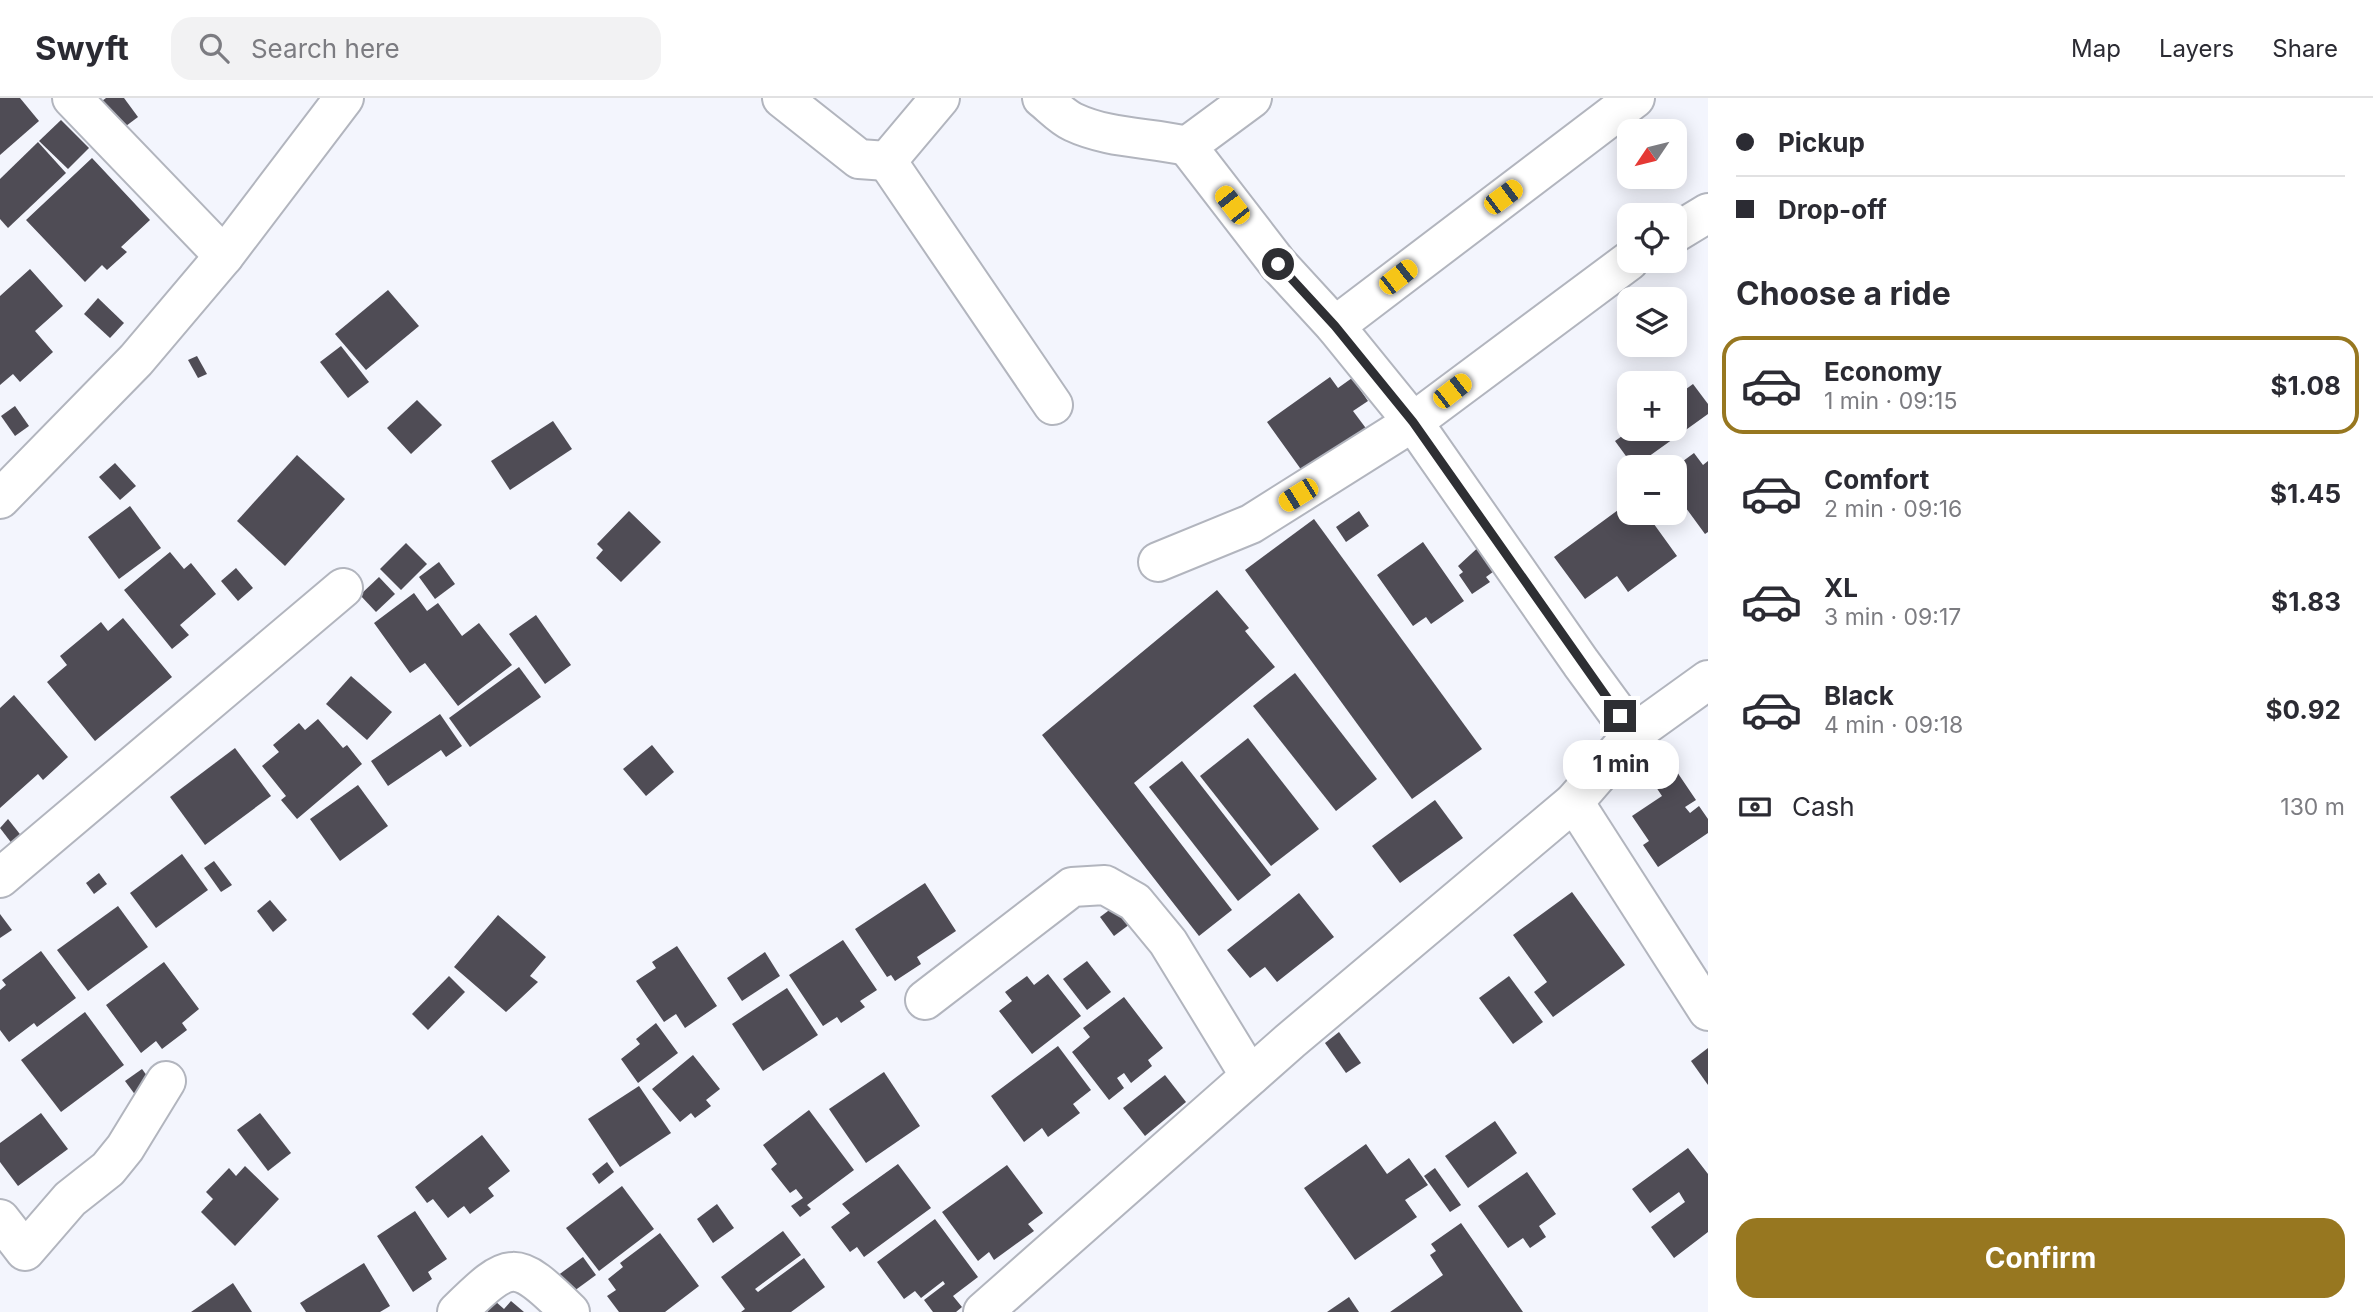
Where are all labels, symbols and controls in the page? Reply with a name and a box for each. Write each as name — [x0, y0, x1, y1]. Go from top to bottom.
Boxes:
search box — [171, 17, 661, 80]
text: Swyft — [35, 28, 129, 68]
icon: search — [195, 29, 233, 67]
text: Search here — [251, 33, 400, 64]
text: Map — [2071, 34, 2121, 63]
text: Layers — [2159, 34, 2234, 63]
text: Share — [2272, 34, 2338, 63]
north arrow — [1617, 119, 1687, 189]
map controls — [1617, 119, 1687, 525]
text: Pickup — [1778, 127, 1865, 158]
car — [1480, 176, 1527, 218]
car — [1211, 182, 1254, 228]
text: Drop-off — [1778, 194, 1887, 225]
button: locate — [1617, 203, 1687, 273]
route start — [1262, 248, 1294, 280]
car — [1375, 256, 1422, 298]
text: Choose a ride — [1736, 274, 1951, 313]
button: layers — [1617, 287, 1687, 357]
icon: car — [1740, 354, 1803, 417]
text: Economy — [1824, 356, 1942, 387]
car — [1429, 370, 1476, 412]
text: $1.08 — [2270, 370, 2341, 401]
button: + — [1617, 371, 1687, 441]
text: 1 min · 09:15 — [1824, 387, 1957, 415]
button: − — [1617, 455, 1687, 525]
icon: car — [1740, 462, 1803, 525]
text: Comfort — [1824, 464, 1929, 495]
car — [1275, 475, 1322, 515]
text: $1.45 — [2270, 478, 2341, 509]
text: 2 min · 09:16 — [1824, 495, 1962, 523]
icon: car — [1740, 570, 1803, 633]
text: XL — [1824, 572, 1858, 603]
text: $1.83 — [2271, 586, 2341, 617]
text: 3 min · 09:17 — [1824, 603, 1961, 631]
icon: car — [1740, 678, 1803, 741]
text: Black — [1824, 680, 1894, 711]
text: $0.92 — [2266, 694, 2341, 725]
route end — [1604, 700, 1636, 732]
text: 4 min · 09:18 — [1824, 711, 1963, 739]
callout: 1 min — [1562, 740, 1678, 790]
text: 1 min — [1593, 750, 1649, 778]
icon: cash — [1736, 788, 1774, 826]
text: Cash — [1792, 791, 1855, 822]
text: 130 m — [2280, 793, 2345, 821]
button: Confirm — [1736, 1218, 2345, 1298]

